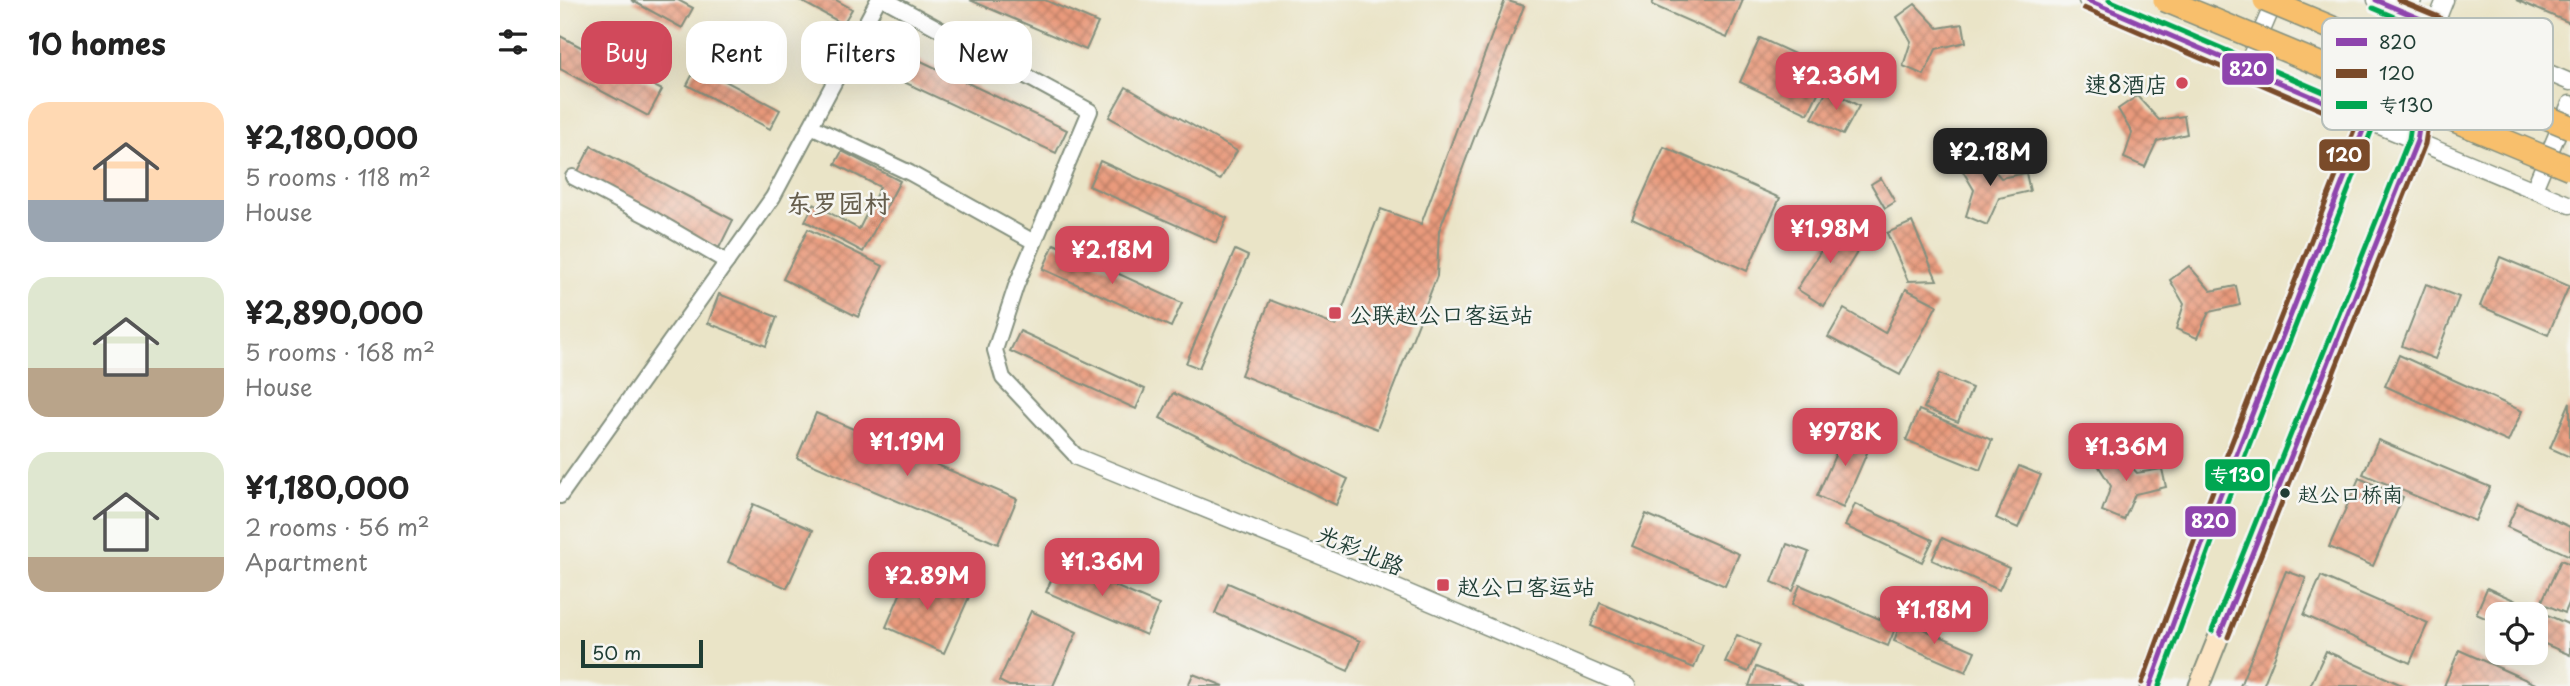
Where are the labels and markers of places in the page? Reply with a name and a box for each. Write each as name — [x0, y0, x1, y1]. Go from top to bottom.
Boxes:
pin: ¥2.36M — [1779, 52, 1893, 112]
place label: 速8酒店 — [2085, 66, 2168, 101]
marker: 速8酒店 — [2174, 75, 2190, 91]
pin: ¥2.18M — [1933, 128, 2047, 188]
pin: ¥1.98M — [1773, 205, 1887, 265]
pin: ¥2.18M — [1055, 226, 1169, 286]
place label: 公联赵公口客运站 — [1349, 296, 1533, 331]
marker: 公联赵公口客运站 — [1327, 305, 1343, 321]
pin: ¥978K — [1796, 408, 1894, 468]
pin: ¥1.19M — [850, 419, 964, 478]
pin: ¥1.36M — [2069, 424, 2183, 483]
place label: 赵公口桥南 — [2298, 477, 2403, 509]
marker: 赵公口桥南 — [2278, 486, 2292, 500]
pin: ¥1.36M — [1045, 538, 1159, 598]
pin: ¥2.89M — [870, 552, 984, 612]
place label: 赵公口客运站 — [1457, 568, 1595, 603]
marker: 赵公口客运站 — [1435, 577, 1451, 593]
pin: ¥1.18M — [1877, 586, 1991, 646]

